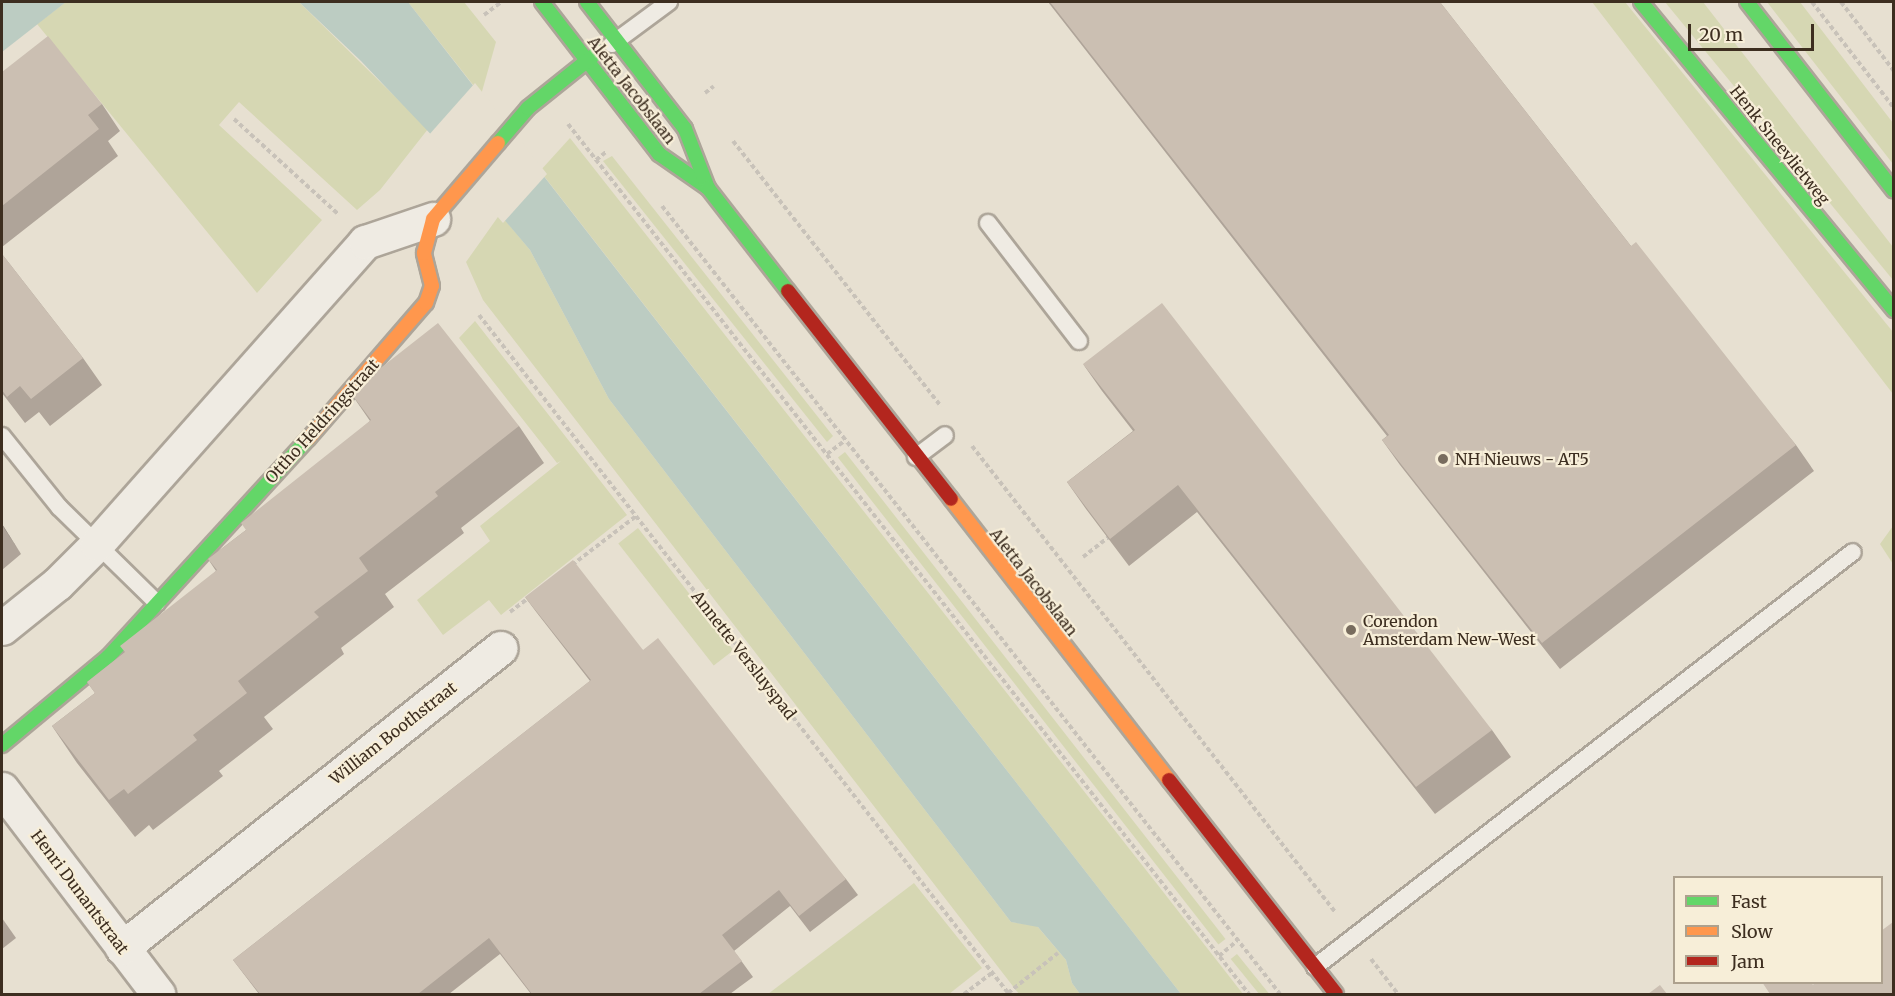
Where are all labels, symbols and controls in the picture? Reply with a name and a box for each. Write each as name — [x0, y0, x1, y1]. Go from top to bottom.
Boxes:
scale bar — [1691, 12, 1817, 50]
text: 20 m — [1699, 23, 1743, 46]
street label: Aletta Jacobslaan — [584, 32, 680, 148]
street label: Henk Sneevlietweg — [1726, 82, 1834, 208]
street label: Ottho Heldringstraat — [261, 355, 383, 487]
place label: NH Nieuws - AT5 — [1455, 449, 1589, 469]
marker: NH Nieuws - AT5 — [1436, 452, 1450, 466]
street label: Aletta Jacobslaan — [986, 524, 1082, 640]
street label: Annette Versluyspad — [688, 587, 800, 723]
place label: Corendon Amsterdam New-West — [1363, 611, 1536, 649]
marker: Corendon Amsterdam New-West — [1344, 623, 1358, 637]
street label: William Boothstraat — [326, 677, 460, 789]
street label: Henri Dunantstraat — [27, 826, 133, 958]
legend — [1673, 876, 1883, 984]
text: Fast — [1731, 890, 1767, 913]
text: Slow — [1731, 920, 1773, 943]
text: Jam — [1731, 950, 1765, 973]

